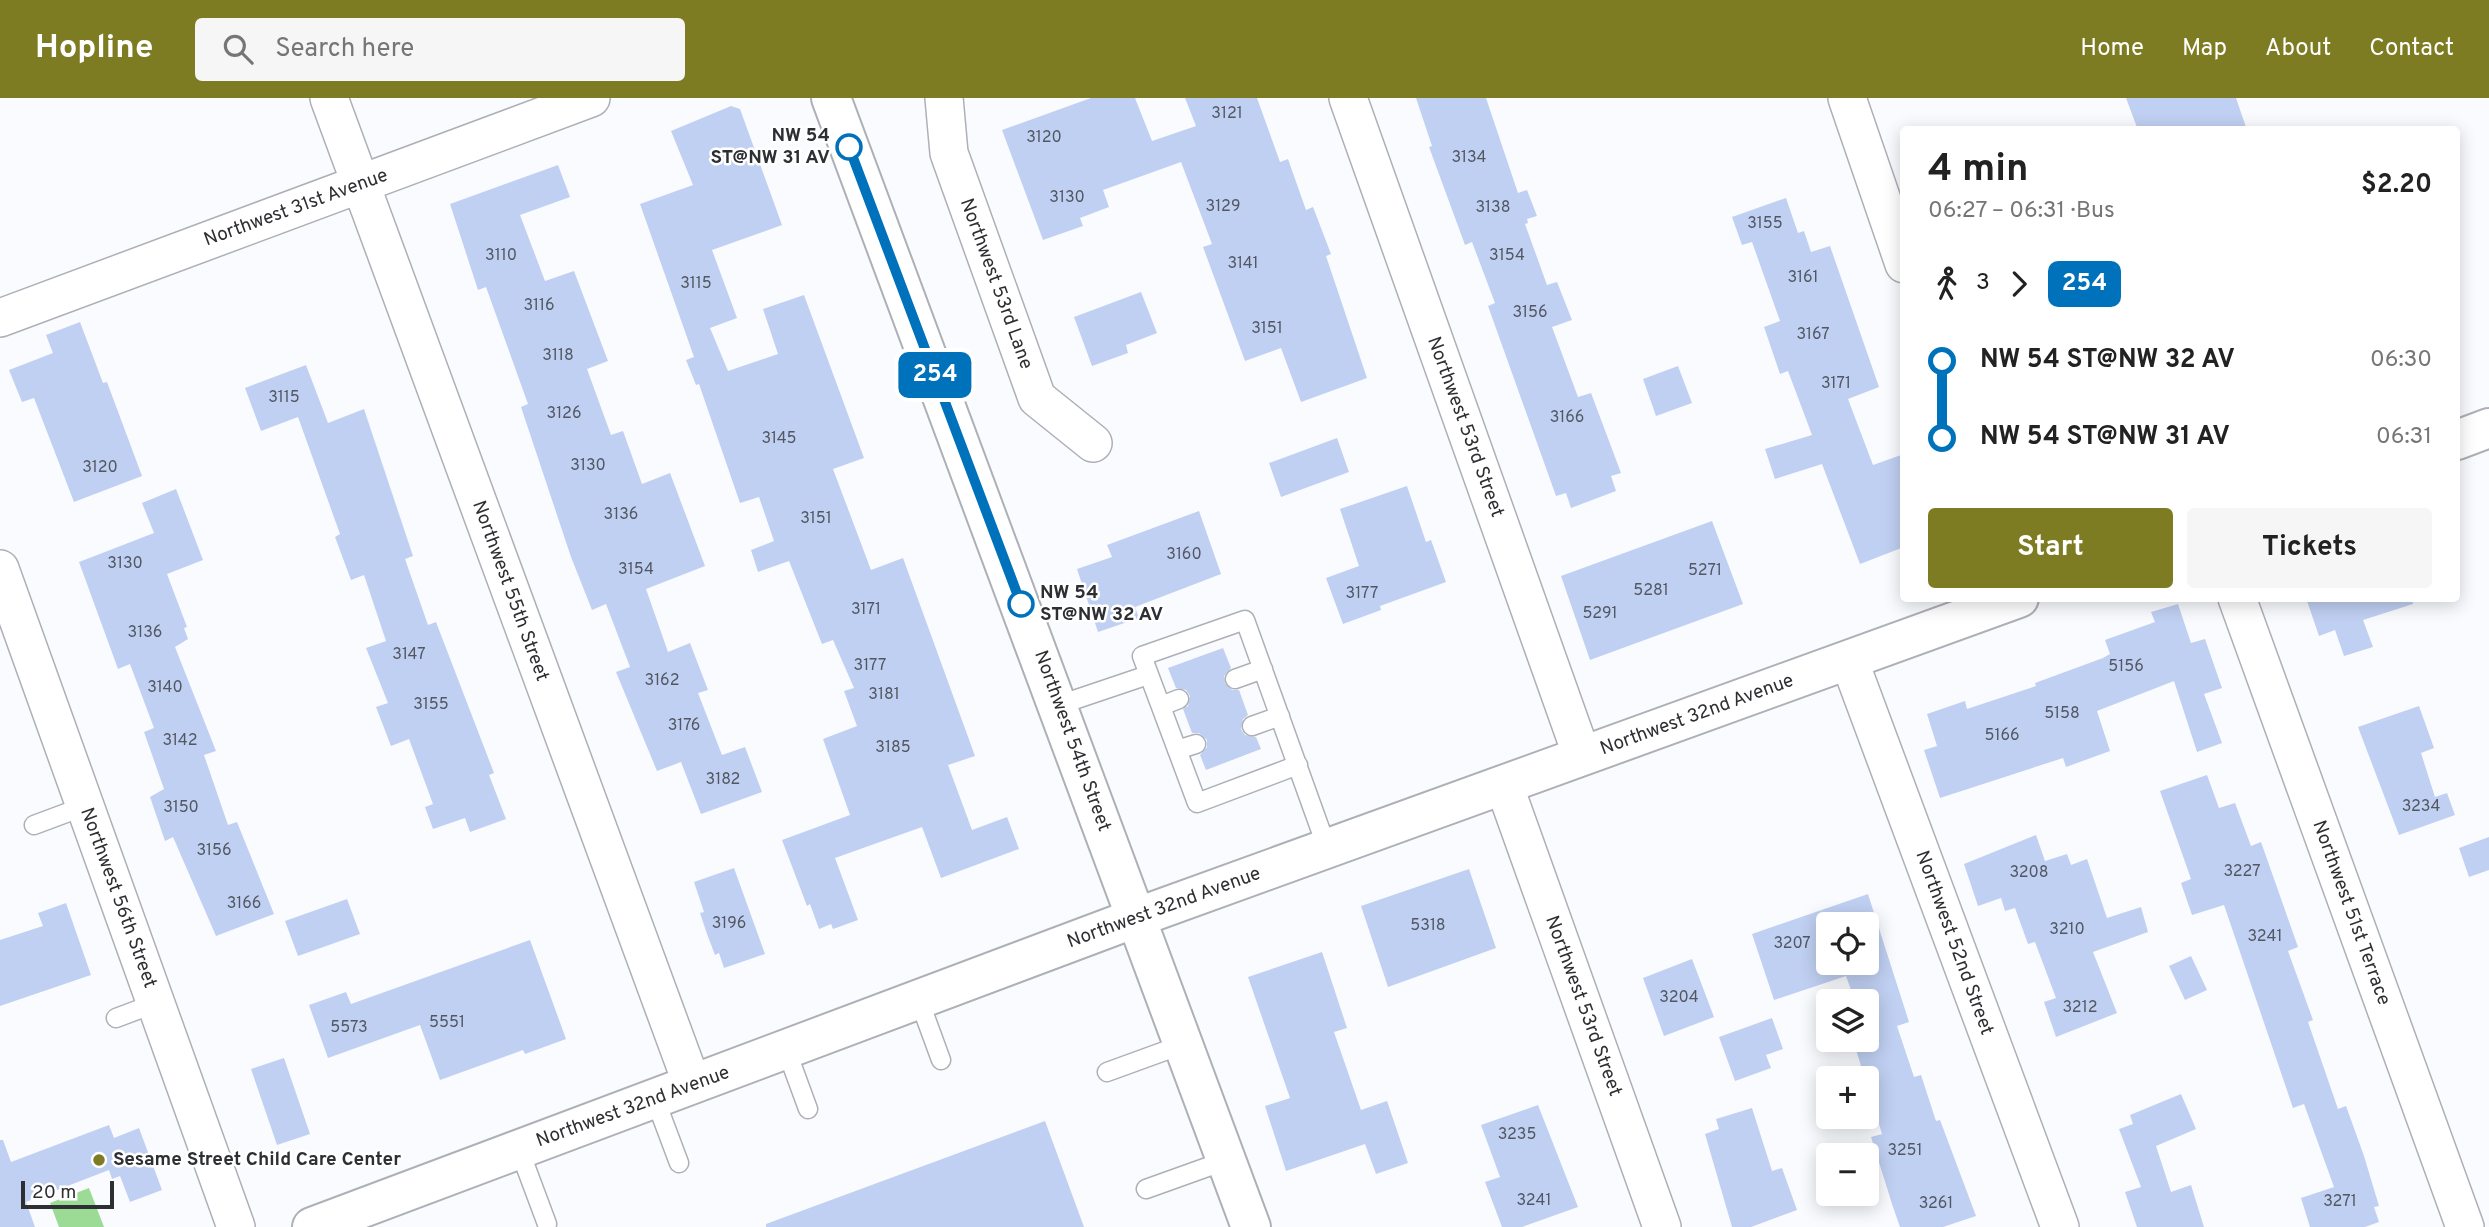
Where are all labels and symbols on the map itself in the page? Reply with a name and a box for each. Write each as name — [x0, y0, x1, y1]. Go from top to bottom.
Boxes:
house number: 3121 — [1211, 104, 1243, 124]
place label: NW 54 ST@NW 31 AV — [710, 124, 830, 170]
house number: 3120 — [1026, 128, 1062, 148]
marker: NW 54 ST@NW 31 AV — [836, 134, 862, 160]
house number: 3134 — [1451, 148, 1487, 168]
street label: Northwest 31st Avenue — [201, 164, 391, 252]
house number: 3130 — [1049, 188, 1085, 208]
street label: Northwest 53rd Lane — [954, 195, 1038, 373]
house number: 3129 — [1206, 197, 1240, 217]
house number: 3138 — [1476, 198, 1510, 218]
house number: 3155 — [1747, 214, 1783, 234]
house number: 3110 — [485, 246, 517, 266]
house number: 3154 — [1489, 246, 1525, 266]
house number: 3141 — [1227, 254, 1259, 274]
house number: 3161 — [1787, 268, 1819, 288]
house number: 3115 — [680, 274, 712, 294]
house number: 3116 — [523, 296, 555, 316]
house number: 3156 — [1512, 303, 1548, 323]
house number: 3151 — [1251, 319, 1283, 339]
house number: 3167 — [1796, 325, 1830, 345]
street label: Northwest 53rd Street — [1421, 333, 1509, 521]
house number: 3118 — [542, 346, 574, 366]
line badge: 254 — [895, 352, 975, 398]
house number: 3171 — [1821, 374, 1851, 394]
house number: 3115 — [268, 388, 300, 408]
house number: 3126 — [547, 404, 581, 424]
house number: 3166 — [1550, 408, 1584, 428]
house number: 3145 — [761, 429, 797, 449]
house number: 3130 — [570, 456, 606, 476]
house number: 3120 — [82, 458, 118, 478]
street label: Northwest 55th Street — [466, 497, 554, 685]
house number: 3136 — [604, 505, 638, 525]
house number: 3151 — [800, 509, 832, 529]
house number: 3160 — [1166, 545, 1202, 565]
house number: 3130 — [107, 554, 143, 574]
house number: 3154 — [618, 560, 654, 580]
house number: 5271 — [1688, 561, 1722, 581]
place label: NW 54 ST@NW 32 AV — [1040, 581, 1163, 627]
house number: 5281 — [1633, 581, 1669, 601]
house number: 3177 — [1346, 584, 1378, 604]
marker: NW 54 ST@NW 32 AV — [1008, 591, 1034, 617]
house number: 3171 — [851, 600, 881, 620]
house number: 5291 — [1582, 604, 1618, 624]
house number: 3136 — [128, 623, 162, 643]
house number: 3147 — [392, 645, 426, 665]
street label: Northwest 54th Street — [1028, 647, 1116, 835]
house number: 3177 — [854, 656, 886, 676]
house number: 5156 — [2108, 657, 2144, 677]
street label: Northwest 32nd Avenue — [1597, 669, 1797, 761]
house number: 3162 — [645, 671, 679, 691]
house number: 3140 — [147, 678, 183, 698]
house number: 3181 — [868, 685, 900, 705]
house number: 3155 — [413, 695, 449, 715]
house number: 5158 — [2044, 704, 2080, 724]
house number: 3176 — [668, 716, 700, 736]
house number: 5166 — [1984, 726, 2020, 746]
house number: 3142 — [163, 731, 197, 751]
house number: 3185 — [875, 738, 911, 758]
house number: 3182 — [706, 770, 740, 790]
house number: 3234 — [2402, 797, 2440, 817]
house number: 3150 — [163, 798, 199, 818]
street label: Northwest 56th Street — [74, 805, 162, 991]
street label: Northwest 51st Terrace — [2306, 817, 2396, 1009]
house number: 3156 — [196, 841, 232, 861]
street label: Northwest 52nd Street — [1909, 847, 1999, 1039]
street label: Northwest 32nd Avenue — [1064, 862, 1264, 954]
house number: 3227 — [2223, 862, 2261, 882]
house number: 3208 — [2009, 863, 2049, 883]
house number: 3166 — [227, 894, 261, 914]
street label: Northwest 53rd Street — [1539, 912, 1627, 1100]
house number: 3196 — [712, 914, 746, 934]
house number: 5318 — [1410, 916, 1446, 936]
house number: 3210 — [2049, 920, 2085, 940]
house number: 3241 — [2248, 927, 2282, 947]
house number: 3207 — [1773, 934, 1811, 954]
house number: 3204 — [1659, 988, 1699, 1008]
house number: 3212 — [2063, 998, 2097, 1018]
house number: 5551 — [429, 1013, 465, 1033]
house number: 5573 — [330, 1018, 368, 1038]
street label: Northwest 32nd Avenue — [533, 1061, 733, 1153]
house number: 3235 — [1498, 1125, 1536, 1145]
house number: 3251 — [1887, 1141, 1923, 1161]
place label: Sesame Street Child Care Center — [113, 1148, 401, 1172]
marker: Sesame Street Child Care Center — [91, 1152, 107, 1168]
scale bar — [21, 1178, 114, 1210]
house number: 3241 — [1517, 1191, 1551, 1211]
house number: 3271 — [2323, 1192, 2357, 1212]
house number: 3261 — [1919, 1194, 1953, 1214]

